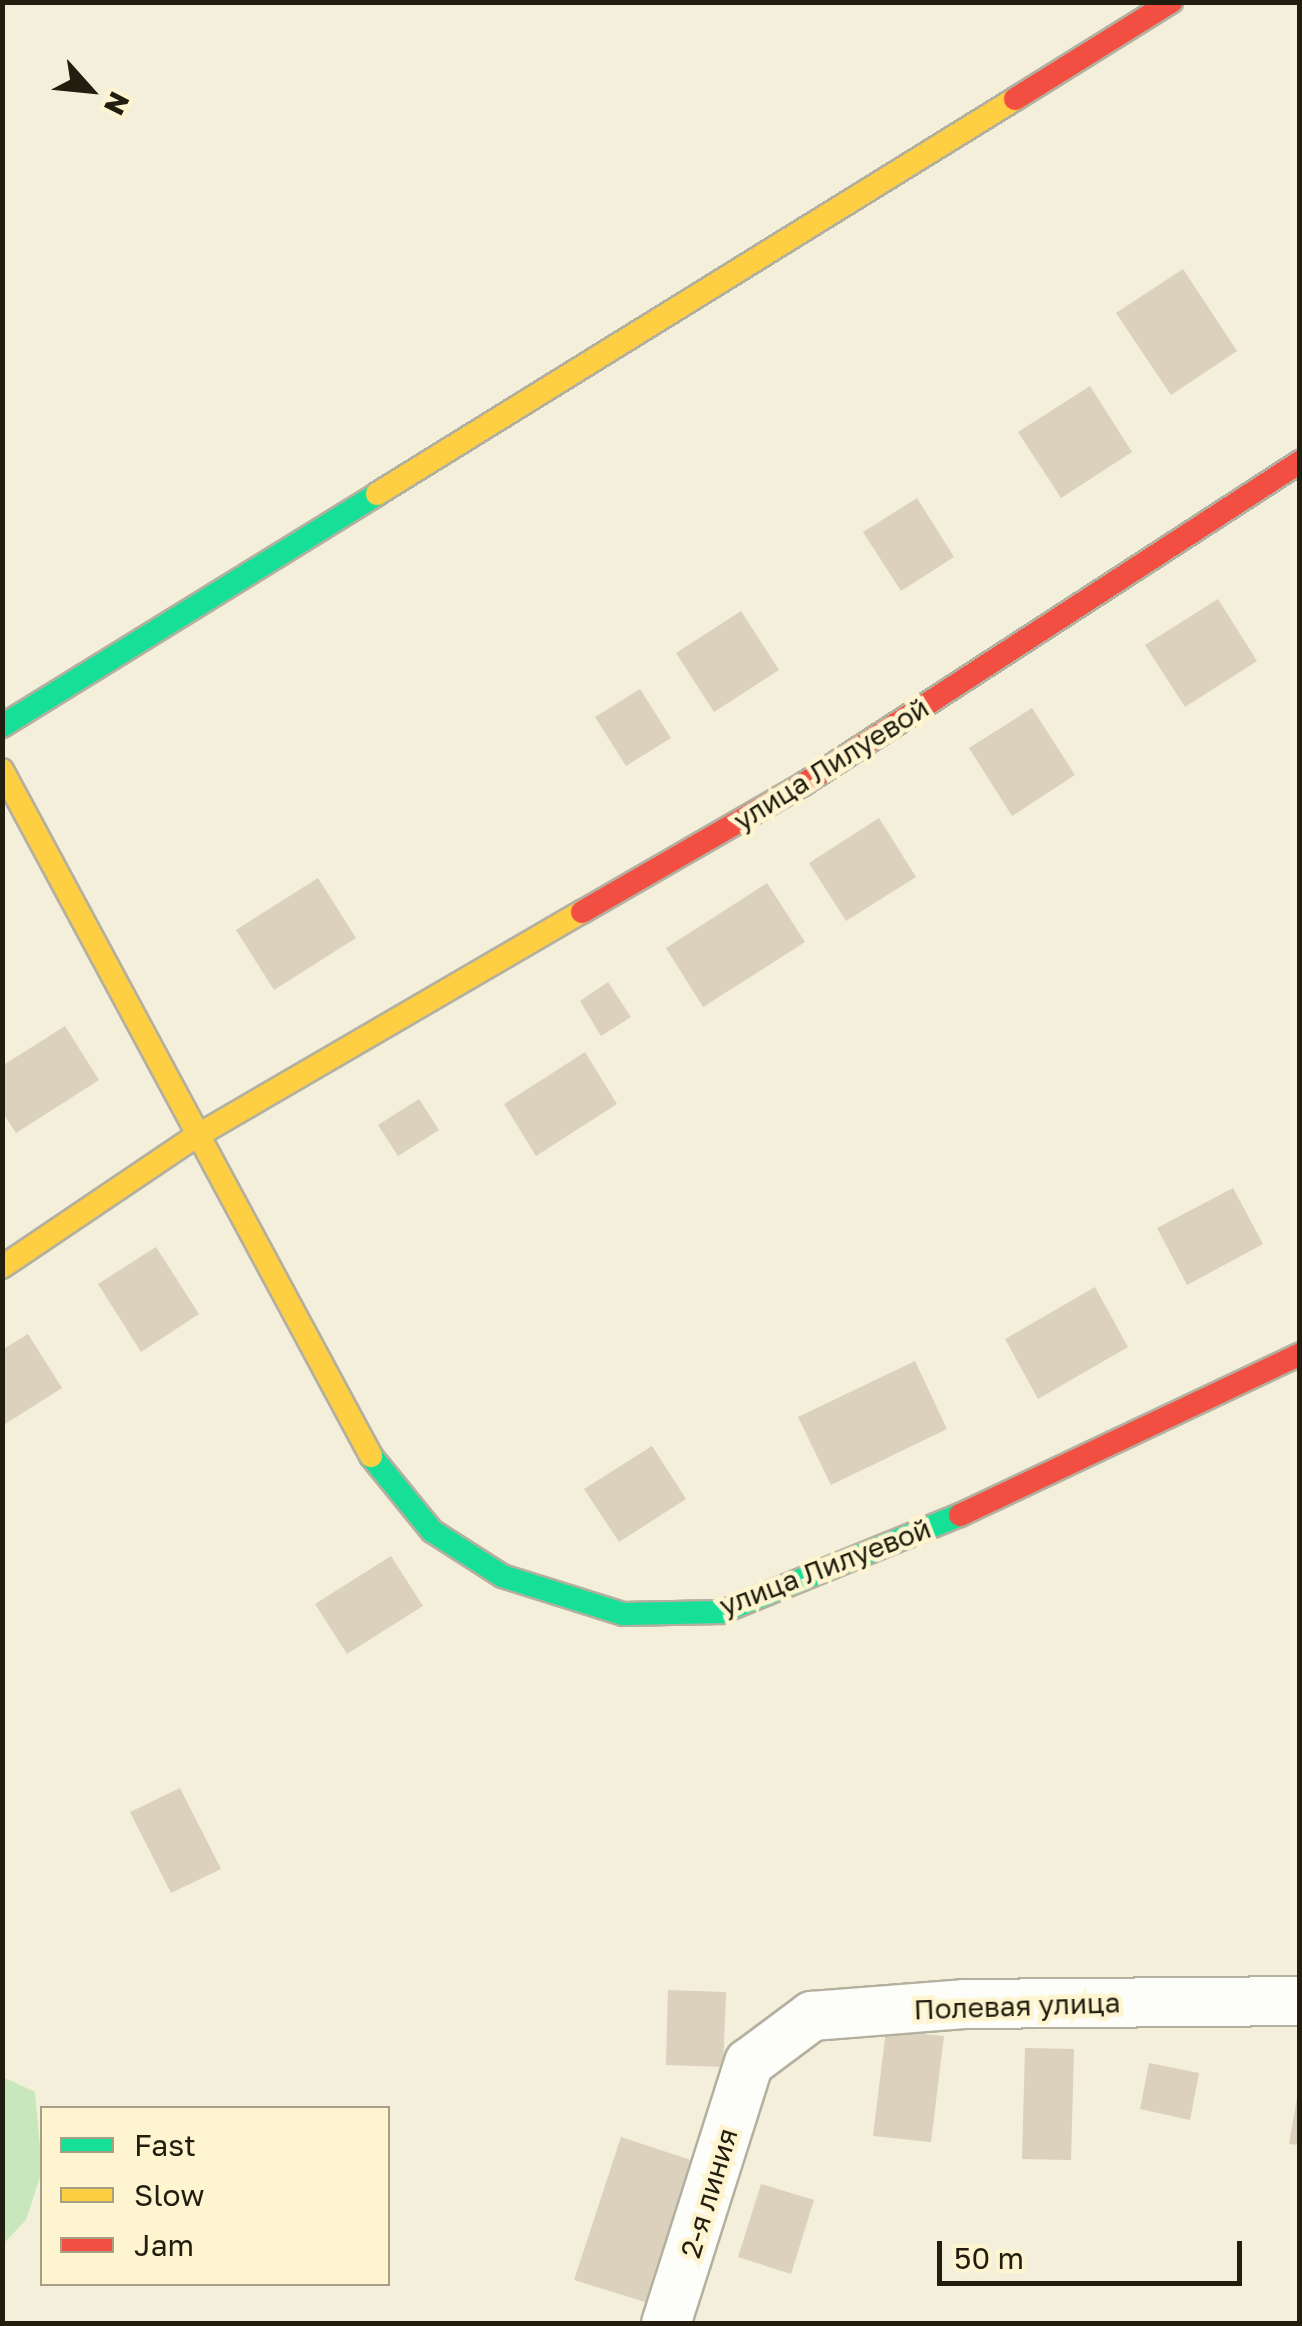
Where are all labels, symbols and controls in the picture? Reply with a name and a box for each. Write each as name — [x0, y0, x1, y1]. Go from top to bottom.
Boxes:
north arrow — [40, 40, 140, 140]
text: N — [98, 87, 137, 121]
street label: улица Лилуевой — [727, 691, 935, 837]
street label: улица Лилуевой — [715, 1511, 935, 1623]
street label: Полевая улица — [913, 1986, 1121, 2026]
legend — [40, 2106, 390, 2286]
street label: 2-я линия — [673, 2124, 745, 2262]
text: Fast — [134, 2127, 196, 2163]
text: Slow — [134, 2177, 205, 2213]
scale bar — [942, 2221, 1247, 2283]
text: Jam — [134, 2227, 194, 2263]
text: 50 m — [954, 2240, 1024, 2276]

